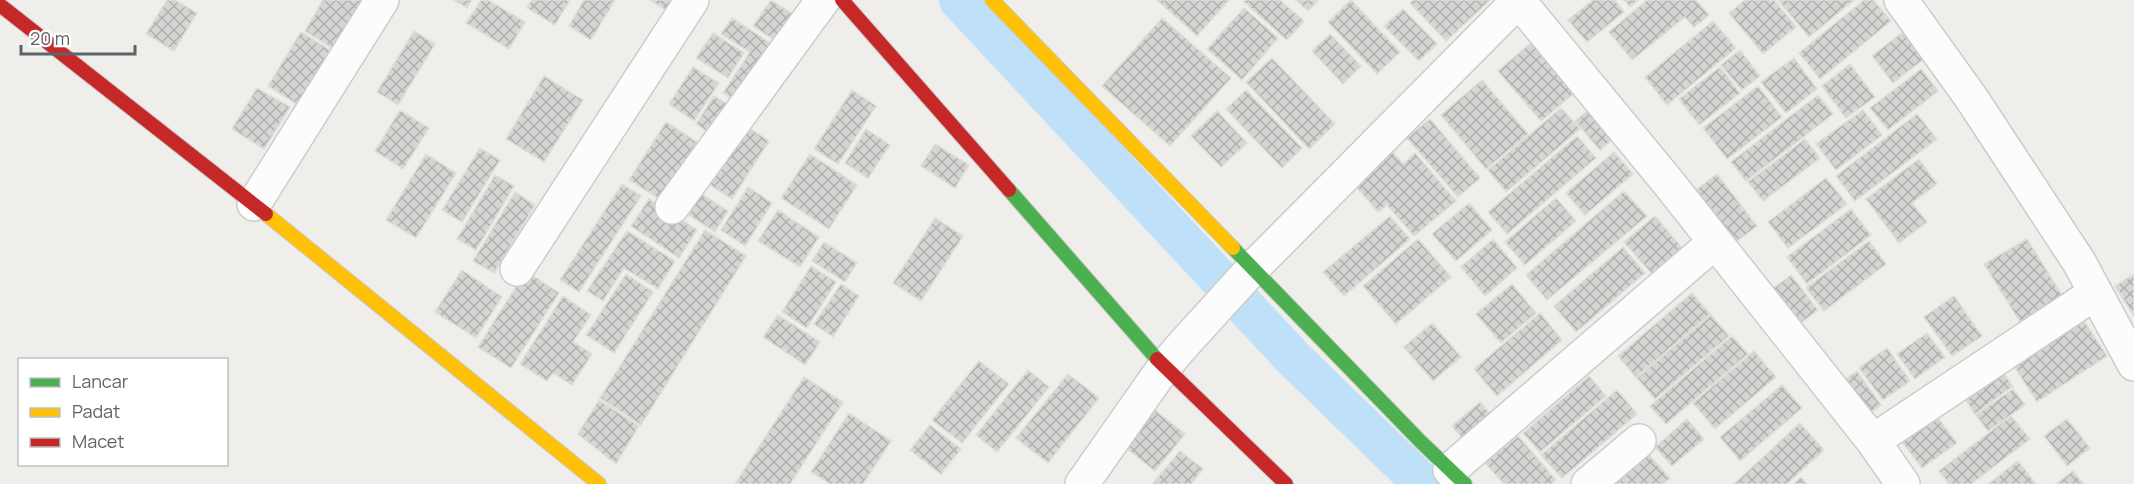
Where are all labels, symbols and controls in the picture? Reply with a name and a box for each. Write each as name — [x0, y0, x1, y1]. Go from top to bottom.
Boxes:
scale bar — [21, 18, 135, 56]
text: 20 m — [30, 26, 70, 50]
legend — [18, 358, 228, 466]
text: Lancar — [72, 369, 129, 393]
text: Padat — [72, 399, 120, 423]
text: Macet — [72, 429, 125, 453]

